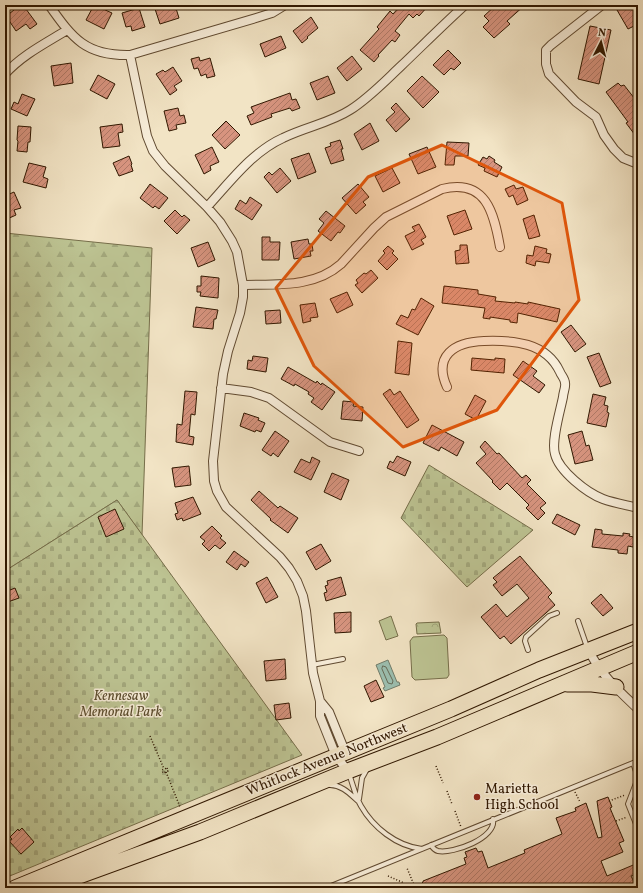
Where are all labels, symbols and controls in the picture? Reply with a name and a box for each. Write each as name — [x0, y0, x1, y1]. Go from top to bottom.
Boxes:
north arrow — [581, 22, 621, 62]
text: N — [597, 26, 607, 41]
park label: Kennesaw Memorial Park — [79, 687, 162, 722]
street label: Whitlock Avenue Northwest — [243, 719, 411, 801]
place label: Marietta High School — [485, 780, 559, 815]
marker: Marietta High School — [472, 792, 482, 802]

